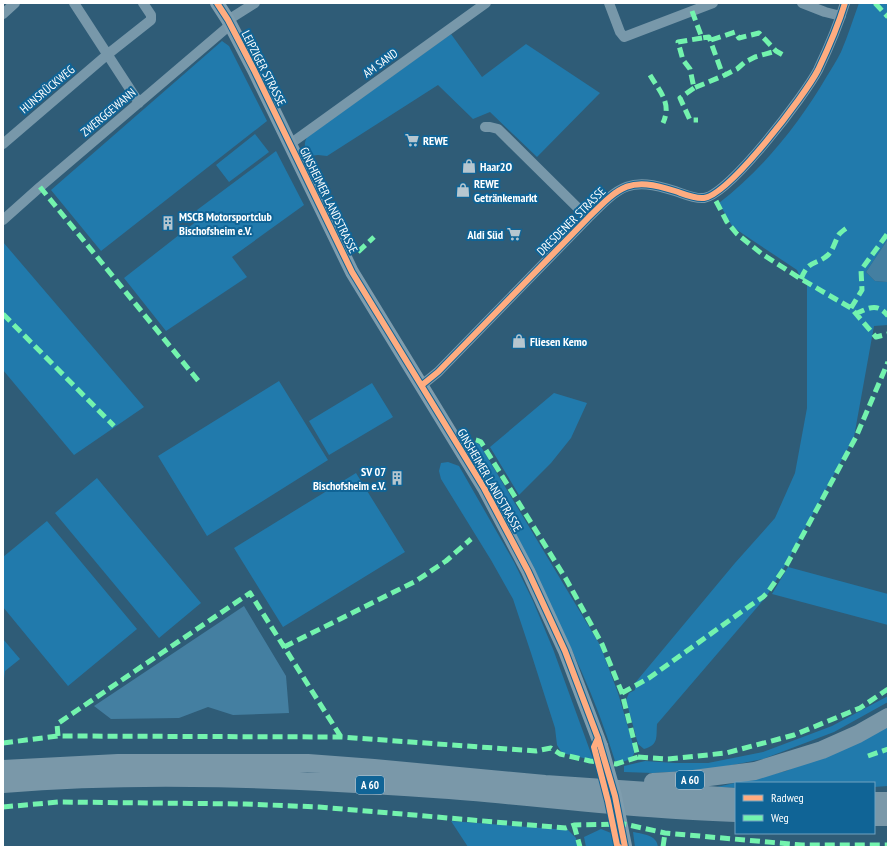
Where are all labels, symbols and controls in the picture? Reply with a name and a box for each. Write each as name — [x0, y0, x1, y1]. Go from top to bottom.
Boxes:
street label: LEIPZIGER STRASSE — [239, 28, 289, 108]
street label: AM SAND — [360, 45, 400, 81]
street label: HUNSRÜCKWEG — [17, 62, 77, 116]
street label: ZWERGGEWANN — [77, 85, 139, 139]
supermarket icon: REWE — [404, 132, 420, 148]
place label: REWE — [423, 133, 448, 148]
street label: GINSHEIMER LANDSTRASSE — [297, 144, 361, 256]
shop icon: Haar2O — [461, 158, 477, 174]
place label: Haar2O — [480, 159, 513, 174]
place label: REWE Getränkemarkt — [474, 176, 538, 205]
shop icon: REWE Getränkemarkt — [455, 182, 471, 198]
street label: DRESDENER STRASSE — [534, 184, 608, 258]
place label: MSCB Motorsportclub Bischofsheim e.V. — [179, 209, 272, 238]
building icon: MSCB Motorsportclub Bischofsheim e.V. — [160, 215, 176, 231]
supermarket icon: Aldi Süd — [506, 226, 522, 242]
place label: Aldi Süd — [467, 227, 503, 242]
shop icon: Fliesen Kemo — [511, 333, 527, 349]
place label: Fliesen Kemo — [530, 334, 588, 349]
street label: GINSHEIMER LANDSTRASSE — [454, 426, 526, 534]
place label: SV 07 Bischofsheim e.V. — [313, 464, 386, 493]
building icon: SV 07 Bischofsheim e.V. — [389, 470, 405, 486]
road number: A 60 — [676, 771, 704, 789]
road number: A 60 — [356, 776, 384, 794]
legend — [735, 782, 875, 834]
text: Radweg — [771, 790, 804, 805]
text: Weg — [771, 810, 789, 825]

